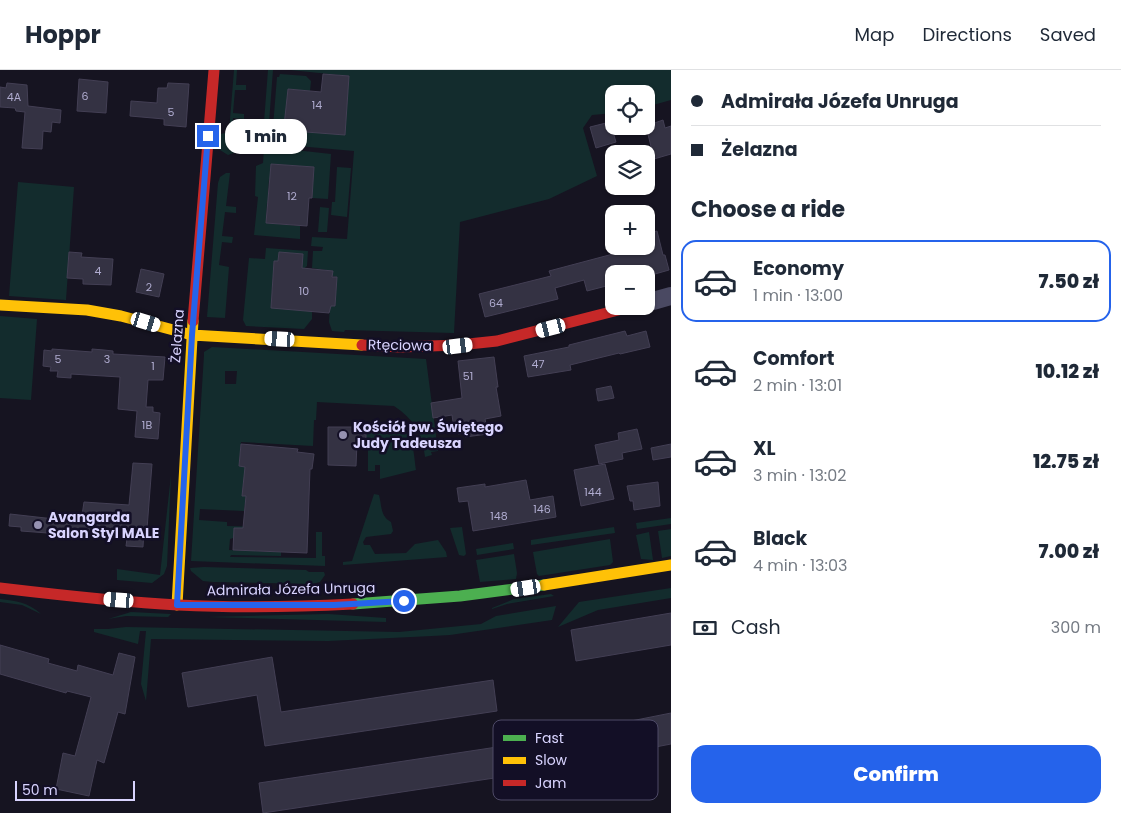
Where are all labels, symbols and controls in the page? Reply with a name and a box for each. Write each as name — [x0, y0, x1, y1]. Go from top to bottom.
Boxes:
text: Hoppr — [25, 18, 101, 51]
text: Map — [855, 22, 894, 47]
text: Directions — [922, 22, 1012, 47]
text: Saved — [1040, 22, 1096, 47]
map controls — [605, 85, 655, 315]
button: locate — [605, 85, 655, 135]
house number: 6 — [82, 88, 89, 104]
text: Admirała Józefa Unruga — [721, 88, 959, 115]
house number: 4A — [7, 89, 22, 105]
house number: 14 — [312, 97, 322, 113]
house number: 5 — [168, 104, 175, 120]
callout: 1 min — [226, 118, 308, 154]
route end — [197, 125, 219, 147]
text: 1 min — [245, 125, 287, 148]
text: Żelazna — [721, 136, 798, 163]
button: layers — [605, 145, 655, 195]
house number: 12 — [287, 188, 297, 204]
text: Choose a ride — [691, 194, 845, 225]
button: + — [605, 205, 655, 255]
text: Economy — [753, 255, 844, 282]
icon: car — [693, 259, 738, 304]
house number: 4 — [95, 263, 102, 279]
button: − — [605, 265, 655, 315]
text: 7.50 zł — [1039, 268, 1099, 295]
house number: 2 — [146, 279, 152, 295]
house number: 10 — [299, 283, 309, 299]
text: 1 min · 13:00 — [753, 284, 843, 307]
house number: 64 — [489, 295, 503, 311]
street label: Żelazna — [165, 308, 189, 364]
car — [129, 310, 162, 334]
car — [534, 317, 567, 339]
car — [264, 331, 295, 347]
street label: Rtęciowa — [368, 334, 432, 356]
car — [442, 337, 473, 355]
text: Comfort — [753, 345, 835, 372]
icon: car — [693, 349, 738, 394]
house number: 5 — [55, 351, 62, 367]
house number: 3 — [104, 351, 110, 367]
house number: 47 — [532, 356, 544, 372]
house number: 1 — [151, 358, 155, 374]
text: 10.12 zł — [1035, 358, 1099, 385]
house number: 51 — [463, 368, 473, 384]
text: 2 min · 13:01 — [753, 374, 842, 397]
house number: 1B — [142, 417, 152, 433]
place label: Kościół pw. Świętego Judy Tadeusza — [353, 417, 503, 453]
marker: Kościół pw. Świętego Judy Tadeusza — [337, 429, 349, 441]
text: XL — [753, 435, 776, 462]
icon: car — [693, 439, 738, 484]
text: 12.75 zł — [1033, 448, 1099, 475]
text: 3 min · 13:02 — [753, 464, 847, 487]
house number: 144 — [584, 484, 602, 500]
house number: 146 — [533, 501, 551, 517]
place label: Avangarda Salon Styl MALE — [48, 507, 159, 543]
house number: 148 — [490, 508, 508, 524]
marker: Avangarda Salon Styl MALE — [32, 519, 44, 531]
text: Black — [753, 525, 807, 552]
icon: car — [693, 529, 738, 574]
text: 7.00 zł — [1039, 538, 1099, 565]
text: 4 min · 13:03 — [753, 554, 847, 577]
street label: Admirała Józefa Unruga — [206, 578, 376, 600]
car — [510, 578, 541, 598]
route start — [393, 590, 415, 612]
car — [103, 591, 134, 609]
icon: cash — [691, 614, 719, 642]
text: Cash — [731, 614, 781, 641]
text: 300 m — [1051, 616, 1101, 639]
legend — [493, 720, 658, 800]
text: Fast — [535, 728, 564, 748]
button: Confirm — [691, 745, 1101, 803]
text: Slow — [535, 750, 568, 770]
text: Jam — [535, 773, 566, 793]
scale bar — [15, 778, 135, 801]
text: 50 m — [22, 780, 58, 800]

